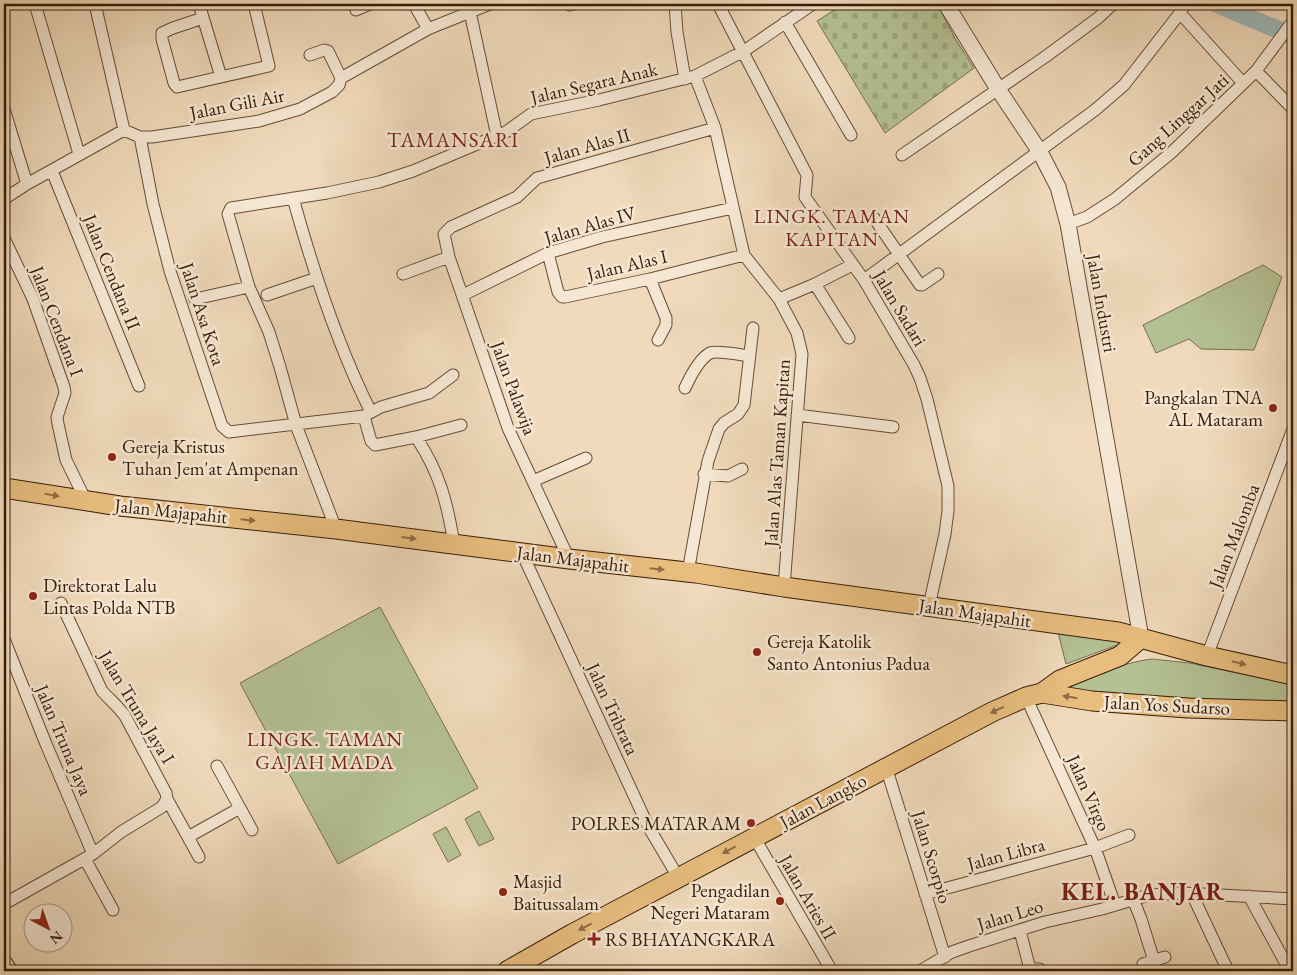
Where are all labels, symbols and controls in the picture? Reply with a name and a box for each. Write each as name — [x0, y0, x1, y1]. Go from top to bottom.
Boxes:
street label: Jalan Segara Anak — [526, 56, 661, 110]
street label: Gang Linggar Jati — [1122, 68, 1234, 172]
street label: Jalan Gili Air — [186, 82, 287, 126]
street label: Jalan Alas II — [539, 122, 633, 171]
district label: TAMANSARI — [387, 126, 519, 153]
street label: Jalan Alas IV — [539, 200, 639, 251]
district label: LINGK. TAMAN KAPITAN — [754, 203, 910, 252]
street label: Jalan Cendana II — [77, 209, 147, 334]
street label: Jalan Alas I — [582, 244, 670, 287]
street label: Jalan Industri — [1081, 250, 1123, 354]
street label: Jalan Asa Kota — [174, 258, 231, 369]
street label: Jalan Cendana I — [24, 260, 90, 380]
street label: Jalan Sadari — [866, 264, 933, 351]
street label: Jalan Palawija — [485, 336, 543, 439]
street label: Jalan Alas Taman Kapitan — [758, 358, 796, 550]
place label: Pangkalan TNA AL Mataram — [1144, 385, 1264, 432]
marker: Pangkalan TNA AL Mataram — [1267, 402, 1279, 414]
place label: Gereja Kristus Tuhan Jem'at Ampenan — [122, 434, 299, 481]
marker: Gereja Kristus Tuhan Jem'at Ampenan — [106, 451, 118, 463]
street label: Jalan Malomba — [1202, 480, 1266, 594]
one-way arrow — [44, 492, 60, 500]
street label: Jalan Majapahit — [111, 492, 229, 529]
one-way arrow — [240, 516, 256, 524]
one-way arrow — [402, 534, 418, 542]
street label: Jalan Majapahit — [513, 539, 631, 578]
one-way arrow — [650, 565, 666, 573]
place label: Direktorat Lalu Lintas Polda NTB — [43, 573, 175, 620]
marker: Direktorat Lalu Lintas Polda NTB — [27, 590, 39, 602]
street label: Jalan Majapahit — [915, 592, 1033, 633]
place label: Gereja Katolik Santo Antonius Padua — [767, 629, 931, 676]
street label: Jalan Truna Jaya I — [92, 644, 181, 769]
marker: Gereja Katolik Santo Antonius Padua — [751, 646, 763, 658]
street label: Jalan Tribrata — [580, 657, 645, 760]
one-way arrow — [1232, 660, 1247, 668]
street label: Jalan Truna Jaya — [29, 679, 99, 800]
street label: Jalan Yos Sudarso — [1101, 689, 1231, 721]
one-way arrow — [1062, 693, 1078, 701]
one-way arrow — [989, 705, 1004, 714]
district label: LINGK. TAMAN GAJAH MADA — [247, 726, 403, 775]
street label: Jalan Virgo — [1060, 749, 1117, 835]
street label: Jalan Langko — [773, 768, 871, 835]
street label: Jalan Scorpio — [905, 806, 958, 906]
place label: POLRES MATARAM — [571, 811, 741, 836]
marker: POLRES MATARAM — [745, 817, 757, 829]
street label: Jalan Libra — [962, 832, 1048, 877]
one-way arrow — [722, 846, 736, 854]
street label: Jalan Aries II — [773, 848, 843, 945]
place label: Masjid Baitussalam — [513, 869, 599, 916]
district label: KEL. BANJAR — [1061, 876, 1225, 907]
place label: Pengadilan Negeri Mataram — [650, 878, 770, 925]
marker: Masjid Baitussalam — [497, 886, 509, 898]
street label: Jalan Leo — [972, 893, 1046, 937]
marker: Pengadilan Negeri Mataram — [774, 895, 786, 907]
north arrow — [22, 902, 72, 952]
one-way arrow — [578, 923, 593, 931]
text: N — [46, 927, 67, 949]
place label: RS BHAYANGKARA — [605, 927, 776, 952]
marker: RS BHAYANGKARA — [587, 932, 601, 946]

